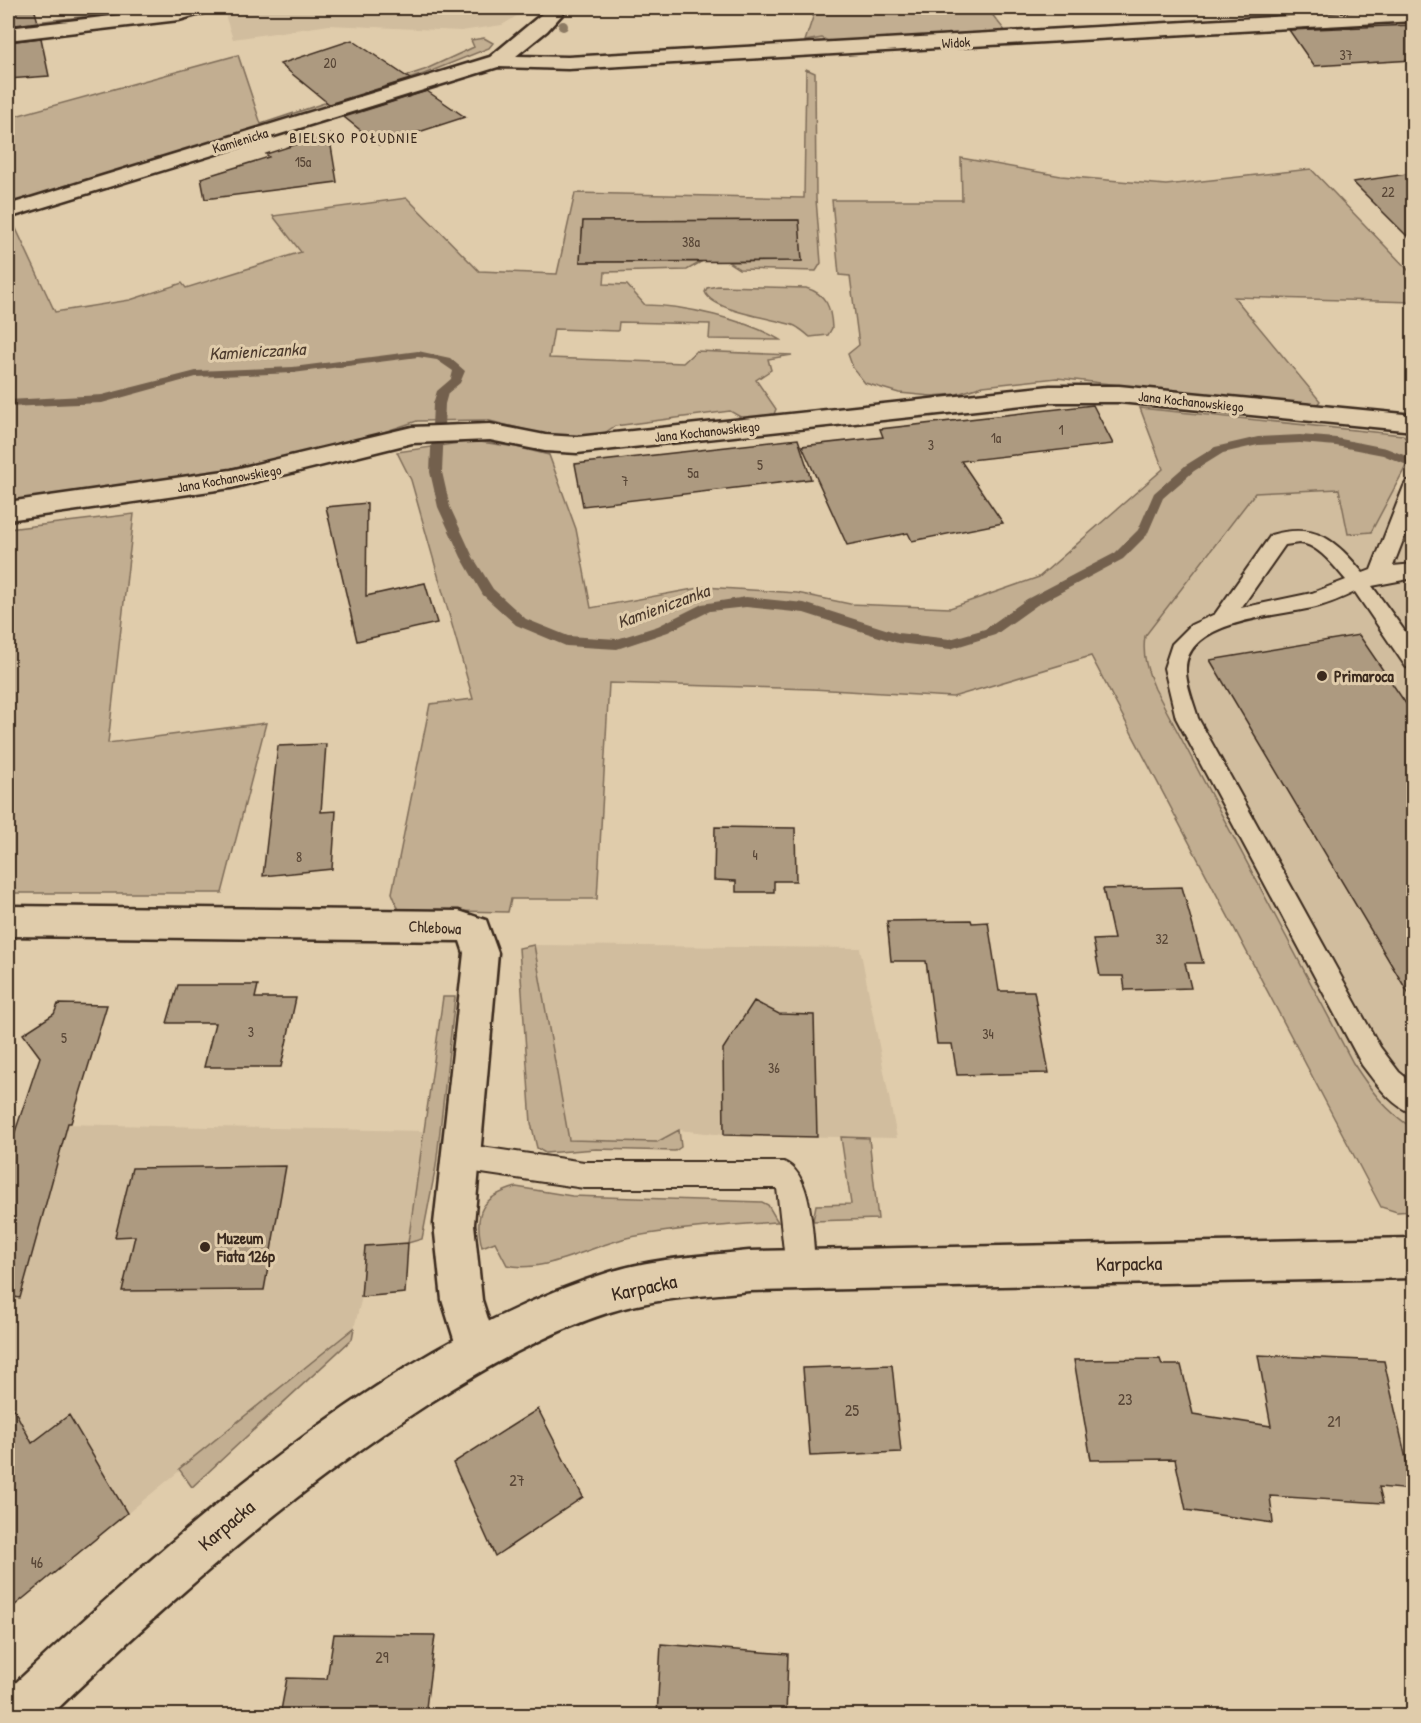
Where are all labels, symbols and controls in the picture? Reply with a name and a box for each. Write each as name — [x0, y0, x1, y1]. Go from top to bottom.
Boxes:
street label: Widok — [941, 32, 971, 52]
house number: 37 — [1339, 45, 1353, 64]
house number: 20 — [324, 53, 336, 72]
street label: Kamienicka — [210, 122, 271, 157]
district label: BIELSKO POŁUDNIE — [289, 127, 419, 148]
house number: 15a — [295, 152, 312, 171]
house number: 22 — [1381, 182, 1395, 201]
house number: 38a — [682, 232, 700, 251]
water label: Kamieniczanka — [208, 336, 308, 366]
street label: Jana Kochanowskiego — [1137, 386, 1245, 417]
street label: Jana Kochanowskiego — [653, 416, 761, 447]
house number: 1 — [1058, 420, 1064, 439]
house number: 1a — [991, 428, 1002, 447]
house number: 3 — [928, 435, 934, 454]
house number: 5 — [757, 455, 763, 474]
street label: Jana Kochanowskiego — [175, 459, 283, 498]
house number: 5a — [687, 463, 699, 482]
house number: 7 — [622, 471, 629, 490]
water label: Kamieniczanka — [613, 577, 714, 634]
place label: Primaroca — [1334, 665, 1394, 687]
marker: Primaroca — [1315, 669, 1329, 683]
house number: 4 — [752, 845, 758, 864]
house number: 8 — [296, 847, 302, 866]
street label: Chlebowa — [408, 915, 462, 939]
house number: 32 — [1156, 929, 1169, 948]
house number: 3 — [248, 1022, 254, 1041]
house number: 34 — [982, 1024, 994, 1043]
house number: 5 — [61, 1028, 67, 1047]
house number: 36 — [768, 1058, 780, 1077]
place label: Muzeum Fiata 126p — [216, 1227, 275, 1268]
marker: Muzeum Fiata 126p — [198, 1240, 212, 1254]
street label: Karpacka — [1096, 1249, 1163, 1277]
street label: Karpacka — [609, 1267, 679, 1307]
house number: 23 — [1118, 1388, 1132, 1410]
house number: 25 — [845, 1399, 859, 1421]
house number: 21 — [1327, 1410, 1341, 1432]
house number: 27 — [509, 1469, 525, 1491]
street label: Karpacka — [192, 1493, 260, 1557]
house number: 46 — [31, 1551, 43, 1573]
house number: 29 — [375, 1646, 389, 1668]

